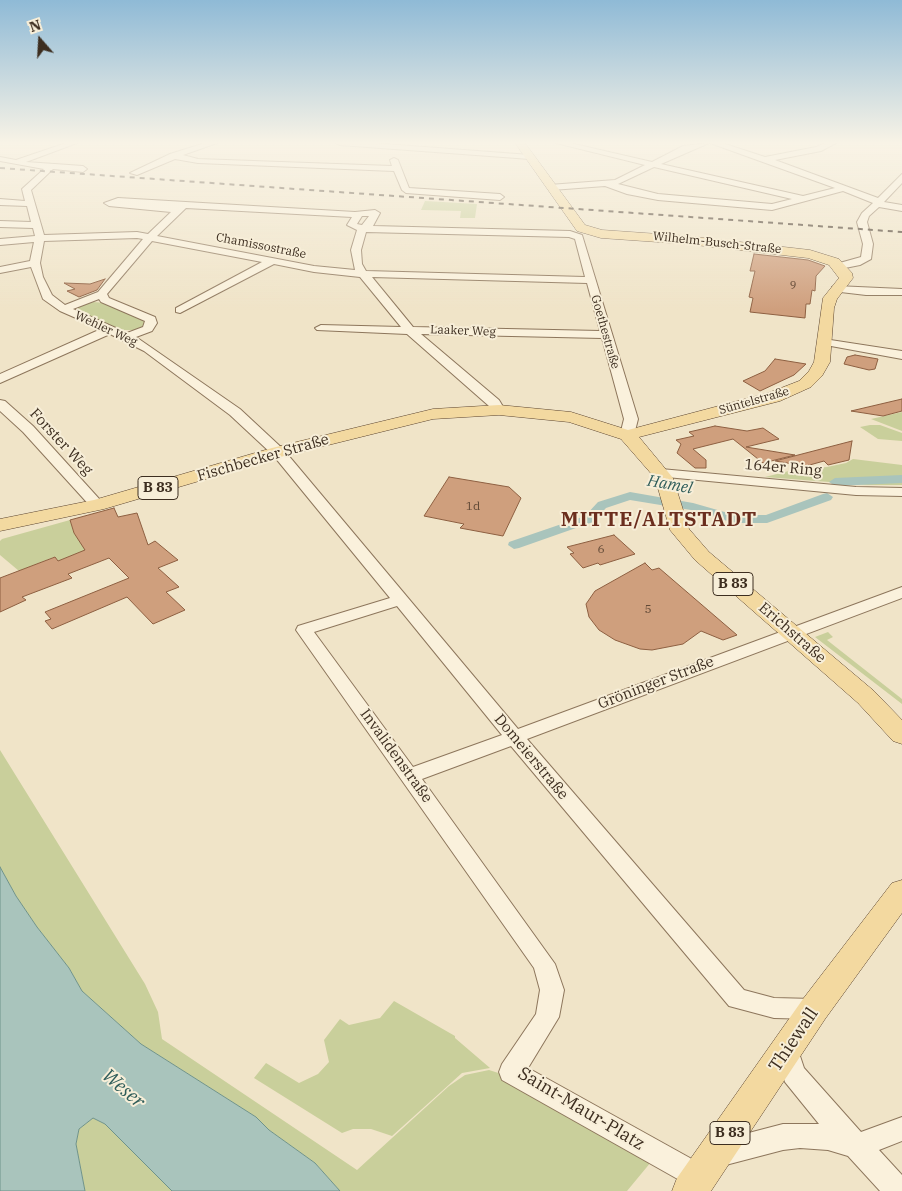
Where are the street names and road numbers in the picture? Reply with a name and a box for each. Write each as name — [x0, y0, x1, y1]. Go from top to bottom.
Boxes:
street label: Wilhelm-Busch-Straße — [652, 229, 782, 257]
street label: Chamissostraße — [215, 230, 307, 262]
street label: Goethestraße — [588, 293, 622, 371]
street label: Wehler Weg — [73, 308, 139, 350]
street label: Laaker Weg — [430, 323, 496, 339]
street label: Süntelstraße — [717, 384, 791, 418]
street label: Forster Weg — [26, 405, 96, 479]
street label: Fischbecker Straße — [195, 431, 331, 485]
street label: 164er Ring — [744, 456, 822, 480]
road number: B 83 — [138, 476, 178, 499]
road number: B 83 — [713, 572, 753, 596]
street label: Erichstraße — [755, 599, 829, 667]
street label: Gröninger Straße — [596, 653, 716, 713]
street label: Invalidenstraße — [356, 706, 436, 806]
street label: Domeierstraße — [490, 711, 572, 803]
street label: Thiewall — [765, 1004, 823, 1076]
street label: Saint-Maur-Platz — [514, 1063, 648, 1155]
road number: B 83 — [710, 1122, 750, 1144]

